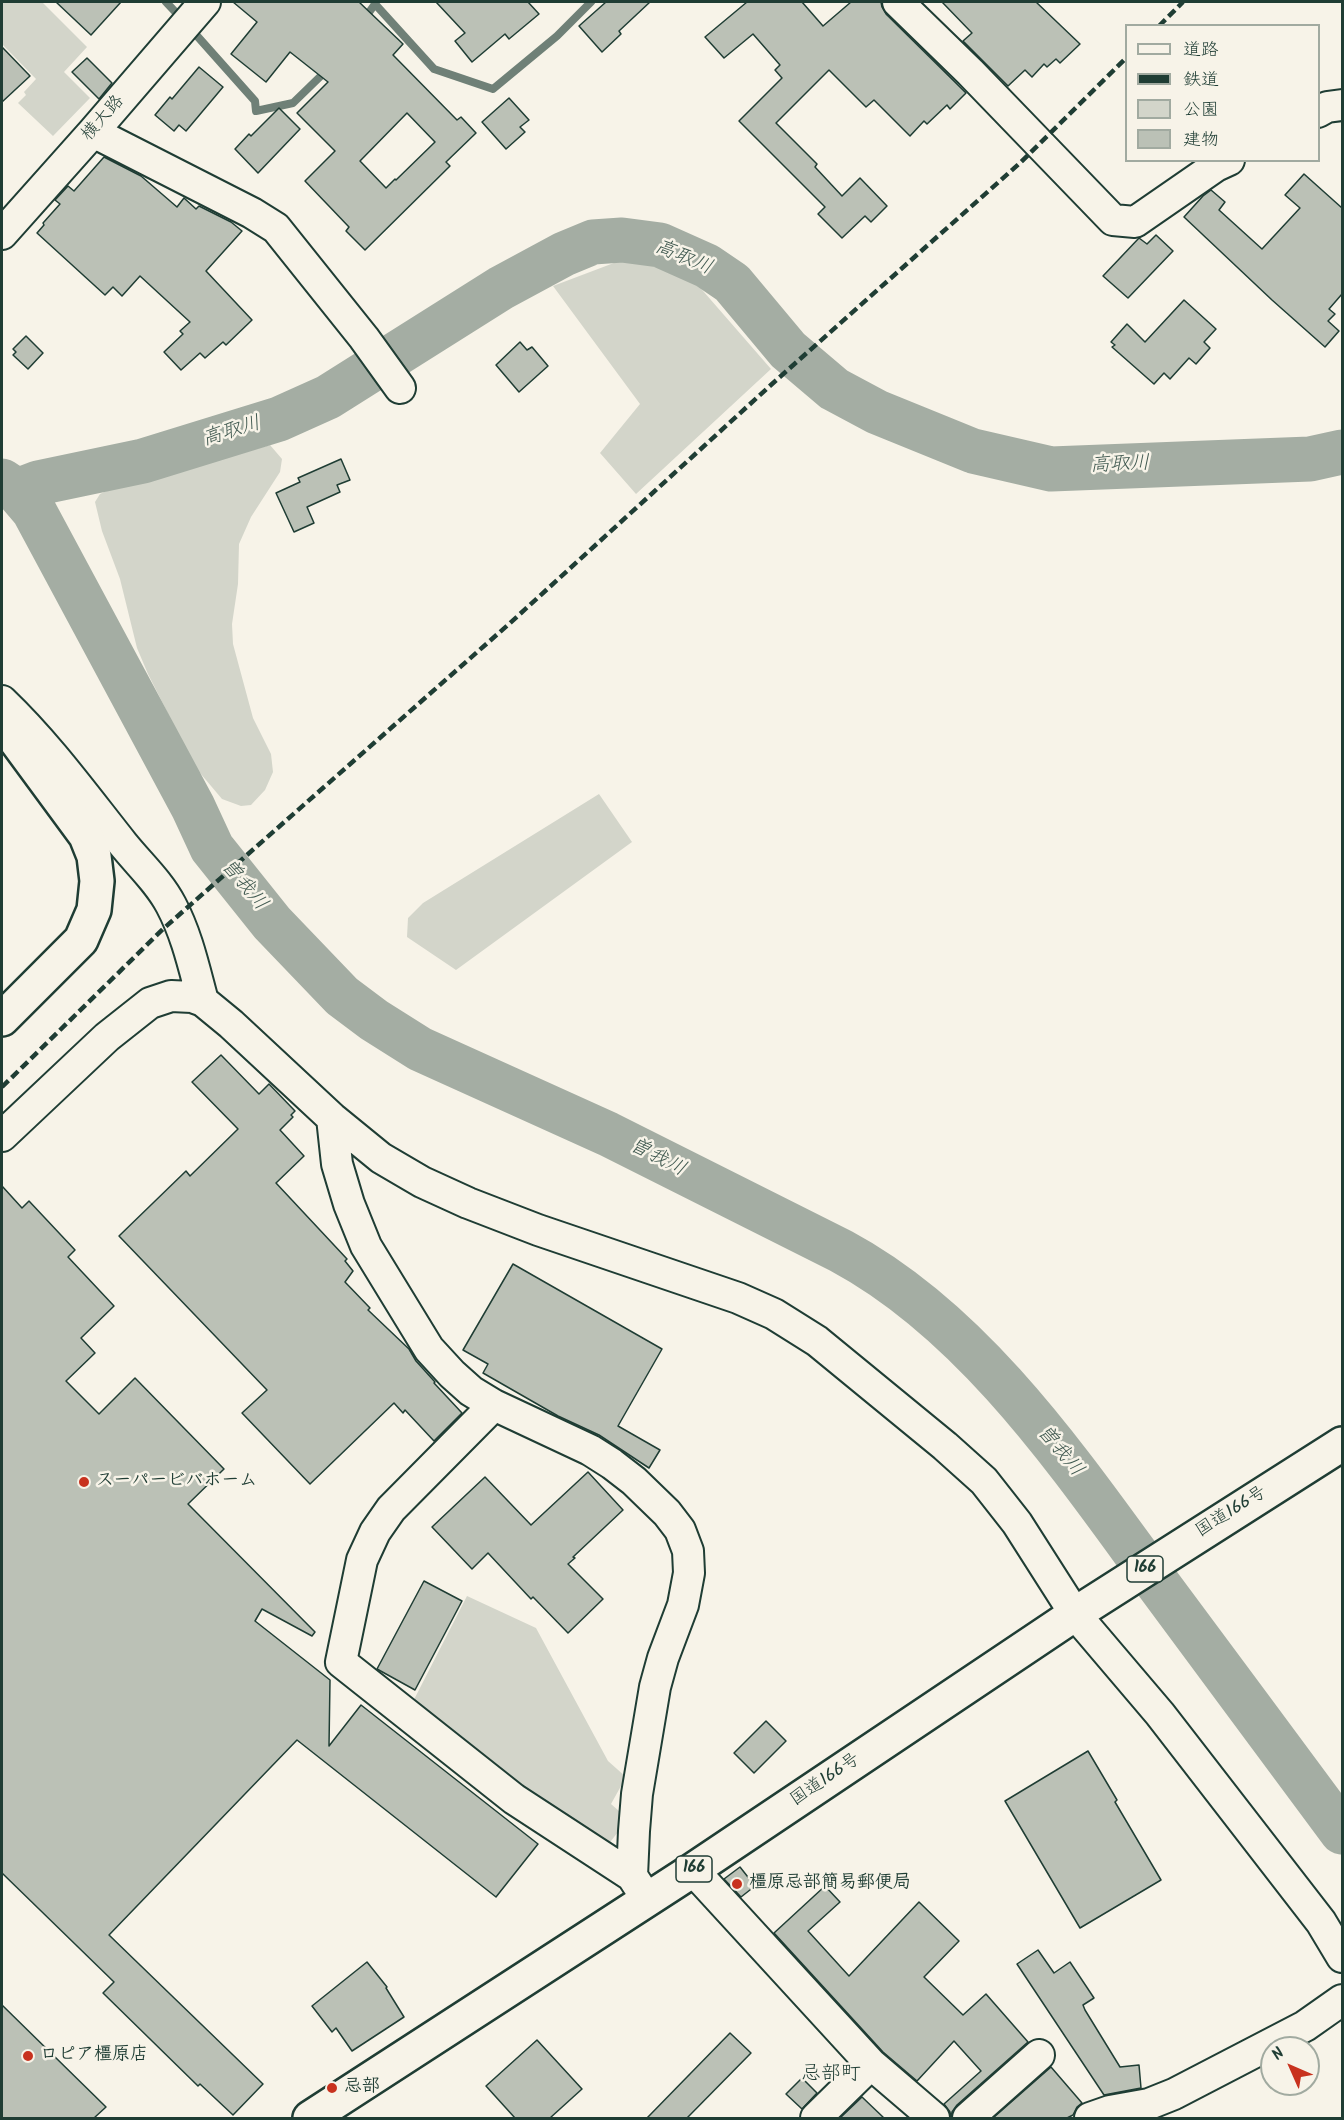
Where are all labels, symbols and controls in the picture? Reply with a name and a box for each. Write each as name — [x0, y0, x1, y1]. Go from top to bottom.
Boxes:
legend — [1125, 24, 1320, 162]
text: 道路 — [1183, 36, 1219, 65]
text: 鉄道 — [1183, 66, 1219, 95]
street label: 横大路 — [78, 92, 130, 146]
text: 公園 — [1183, 96, 1219, 125]
text: 建物 — [1183, 126, 1219, 155]
water label: 高取川 — [651, 236, 715, 282]
water label: 高取川 — [200, 413, 264, 453]
water label: 高取川 — [1090, 453, 1150, 479]
water label: 曽我川 — [215, 855, 271, 917]
water label: 曽我川 — [625, 1135, 689, 1183]
water label: 曽我川 — [1031, 1421, 1087, 1483]
place label: スーパービバホーム — [96, 1471, 257, 1493]
marker: スーパービバホーム — [77, 1475, 91, 1489]
street label: 国道166号 — [1192, 1483, 1272, 1543]
road number: 166 — [1127, 1556, 1163, 1582]
street label: 国道166号 — [787, 1750, 865, 1812]
road number: 166 — [676, 1856, 712, 1882]
place label: 橿原忌部簡易郵便局 — [749, 1873, 911, 1895]
marker: 橿原忌部簡易郵便局 — [730, 1877, 744, 1891]
north arrow — [1260, 2036, 1320, 2096]
text: N — [1266, 2042, 1291, 2067]
place label: ロピア橿原店 — [40, 2045, 148, 2067]
marker: ロピア橿原店 — [21, 2049, 35, 2063]
district label: 忌部町 — [801, 2064, 861, 2088]
place label: 忌部 — [344, 2077, 380, 2099]
marker: 忌部 — [325, 2081, 339, 2095]

